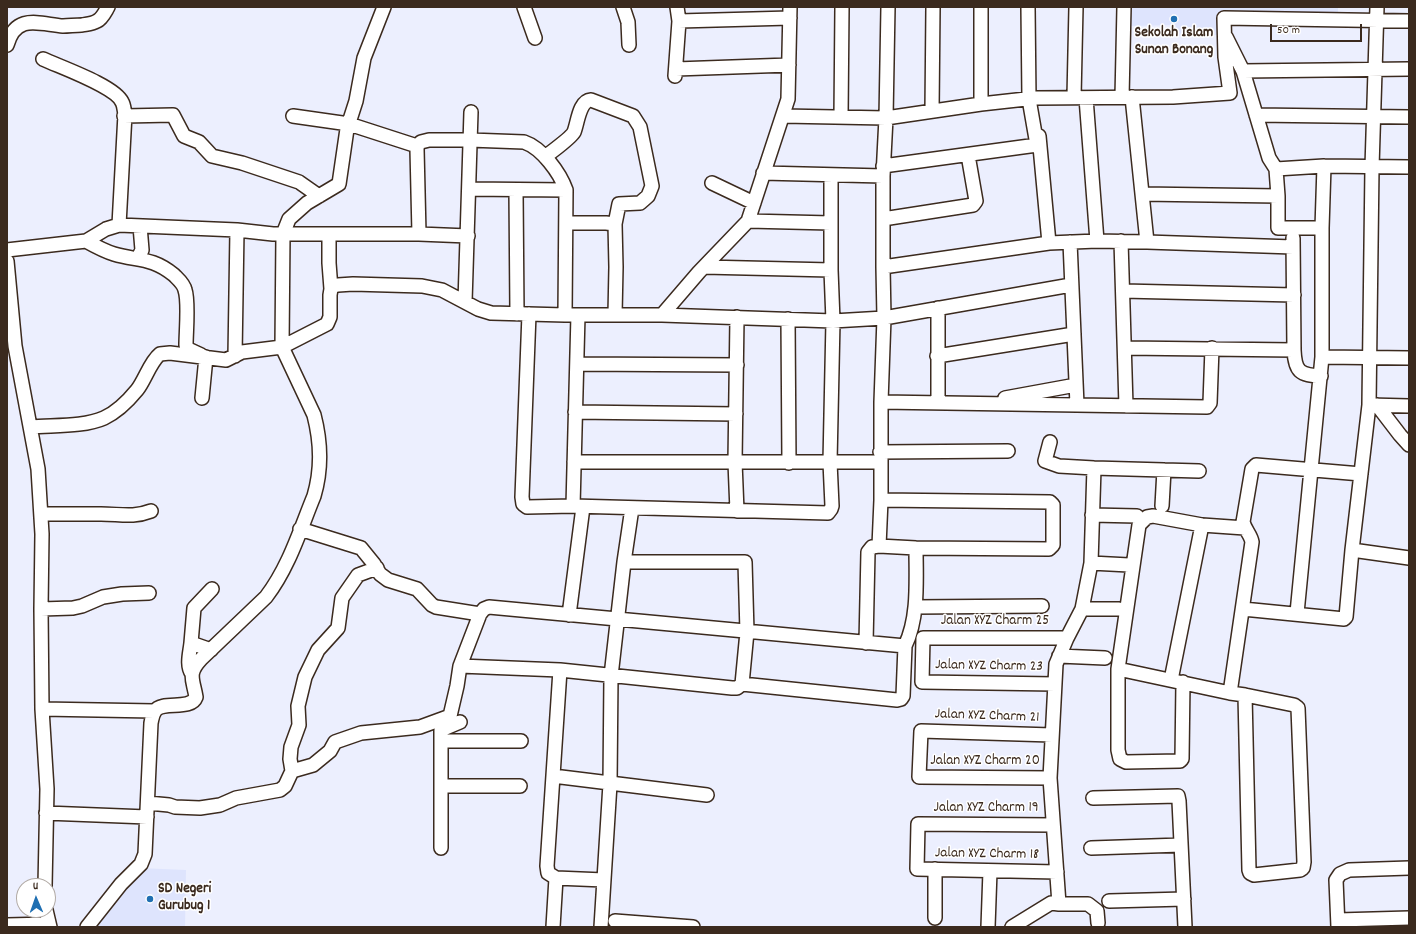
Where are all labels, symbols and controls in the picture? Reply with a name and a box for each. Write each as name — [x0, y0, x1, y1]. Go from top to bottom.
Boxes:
marker: Sekolah Islam Sunan Bonang — [1169, 14, 1179, 24]
scale bar — [1272, 16, 1364, 42]
text: 50 m — [1277, 22, 1300, 39]
place label: Sekolah Islam Sunan Bonang — [1135, 25, 1213, 60]
street label: Jalan XYZ Charm 25 — [941, 613, 1049, 631]
street label: Jalan XYZ Charm 23 — [935, 657, 1043, 677]
street label: Jalan XYZ Charm 21 — [934, 706, 1040, 728]
street label: Jalan XYZ Charm 20 — [930, 753, 1040, 771]
street label: Jalan XYZ Charm 19 — [933, 800, 1039, 818]
street label: Jalan XYZ Charm 18 — [935, 845, 1039, 865]
north arrow — [16, 878, 56, 918]
text: U — [33, 879, 39, 895]
place label: SD Negeri Gurubug 1 — [158, 881, 211, 916]
marker: SD Negeri Gurubug 1 — [145, 894, 155, 904]

